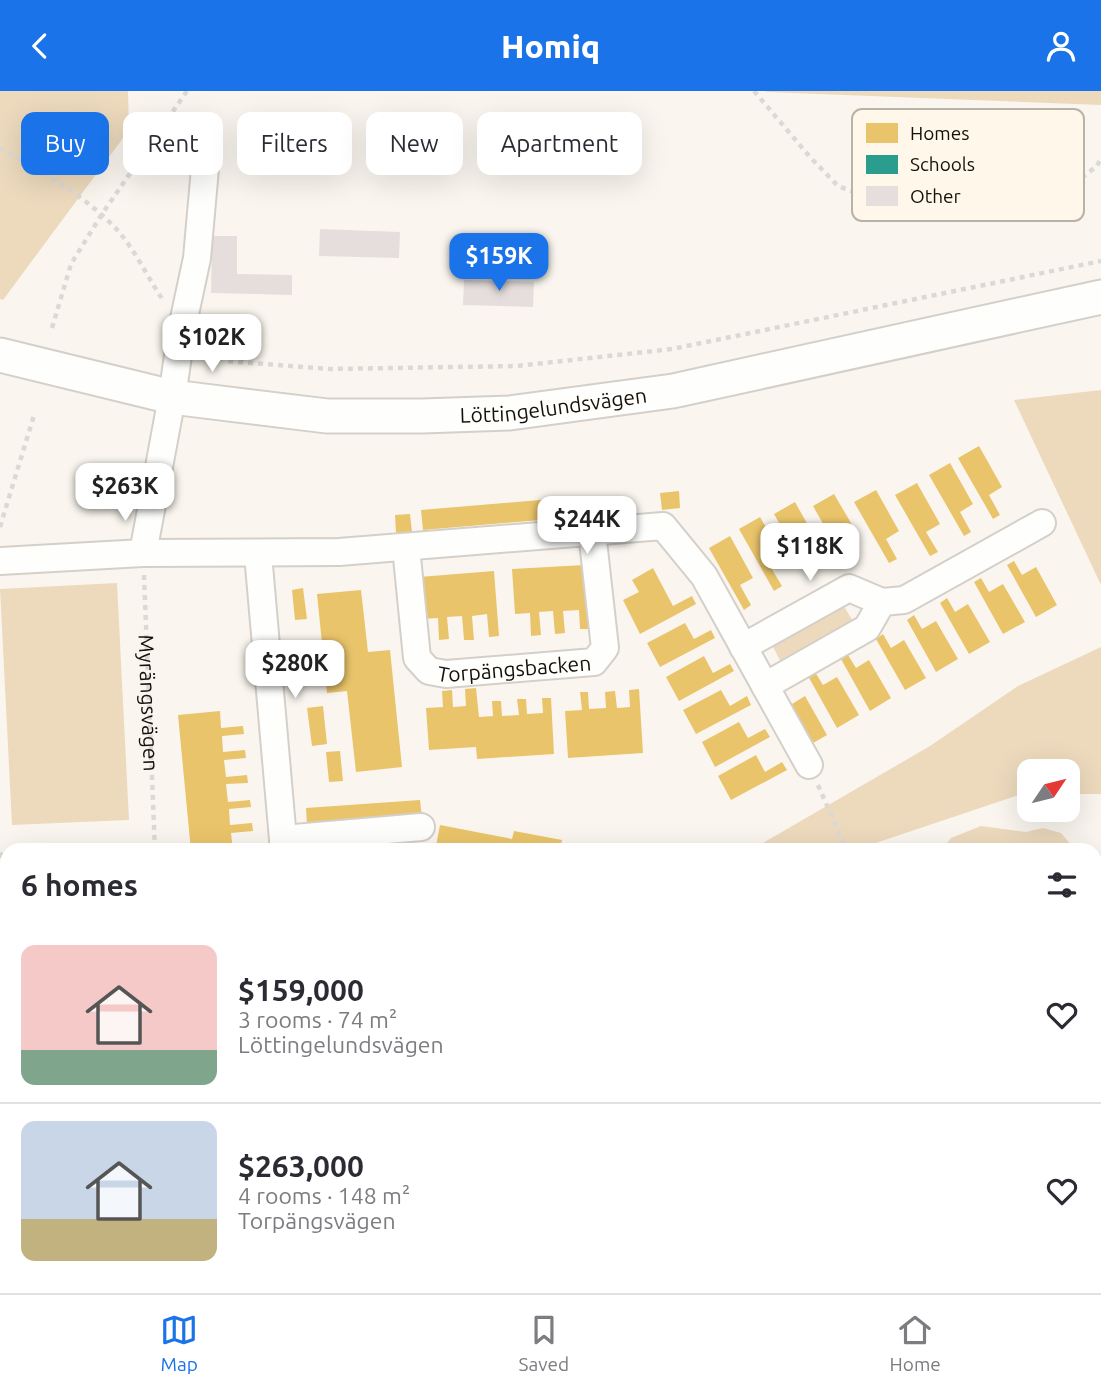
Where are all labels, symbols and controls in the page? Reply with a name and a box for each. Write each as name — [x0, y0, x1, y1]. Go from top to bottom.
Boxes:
icon: back — [21, 27, 59, 65]
icon: person — [1042, 27, 1080, 65]
text: Homiq — [501, 28, 600, 64]
legend — [852, 109, 1084, 221]
chip: Buy — [21, 112, 109, 175]
chip: Rent — [123, 112, 223, 175]
chip: Filters — [237, 112, 352, 175]
chip: New — [366, 112, 463, 175]
chip: Apartment — [477, 112, 642, 175]
text: Homes — [910, 122, 970, 144]
text: Schools — [910, 153, 975, 175]
text: Other — [910, 185, 961, 207]
pin: $159K — [450, 233, 548, 293]
text: $159K — [465, 243, 533, 268]
pin: $102K — [163, 315, 261, 374]
text: $102K — [178, 324, 246, 349]
street label: Löttingelundsvägen — [459, 383, 648, 427]
pin: $263K — [76, 463, 174, 523]
text: $263K — [91, 473, 159, 498]
pin: $244K — [538, 497, 636, 556]
text: $244K — [553, 506, 621, 531]
pin: $118K — [761, 524, 859, 583]
text: $118K — [776, 533, 844, 558]
street label: Myrängsvägen — [134, 634, 164, 772]
pin: $280K — [246, 641, 344, 700]
text: $280K — [261, 650, 329, 675]
street label: Torpängsbacken — [436, 650, 592, 686]
north arrow — [1017, 759, 1080, 823]
map controls — [1017, 759, 1080, 822]
icon: filters — [1043, 866, 1081, 904]
text: 6 homes — [21, 868, 138, 902]
icon: home — [77, 973, 161, 1057]
text: $159,000 — [238, 973, 364, 1007]
icon: heart — [1043, 996, 1081, 1034]
text: 3 rooms · 74 m² — [238, 1007, 397, 1032]
text: Löttingelundsvägen — [238, 1032, 444, 1057]
icon: home — [77, 1149, 161, 1233]
text: $263,000 — [238, 1149, 364, 1183]
icon: heart — [1043, 1172, 1081, 1210]
text: 4 rooms · 148 m² — [238, 1183, 410, 1208]
text: Torpängsvägen — [238, 1208, 396, 1233]
tab: Map — [160, 1311, 198, 1375]
tab: Saved — [519, 1311, 569, 1375]
tab: Home — [890, 1311, 941, 1375]

